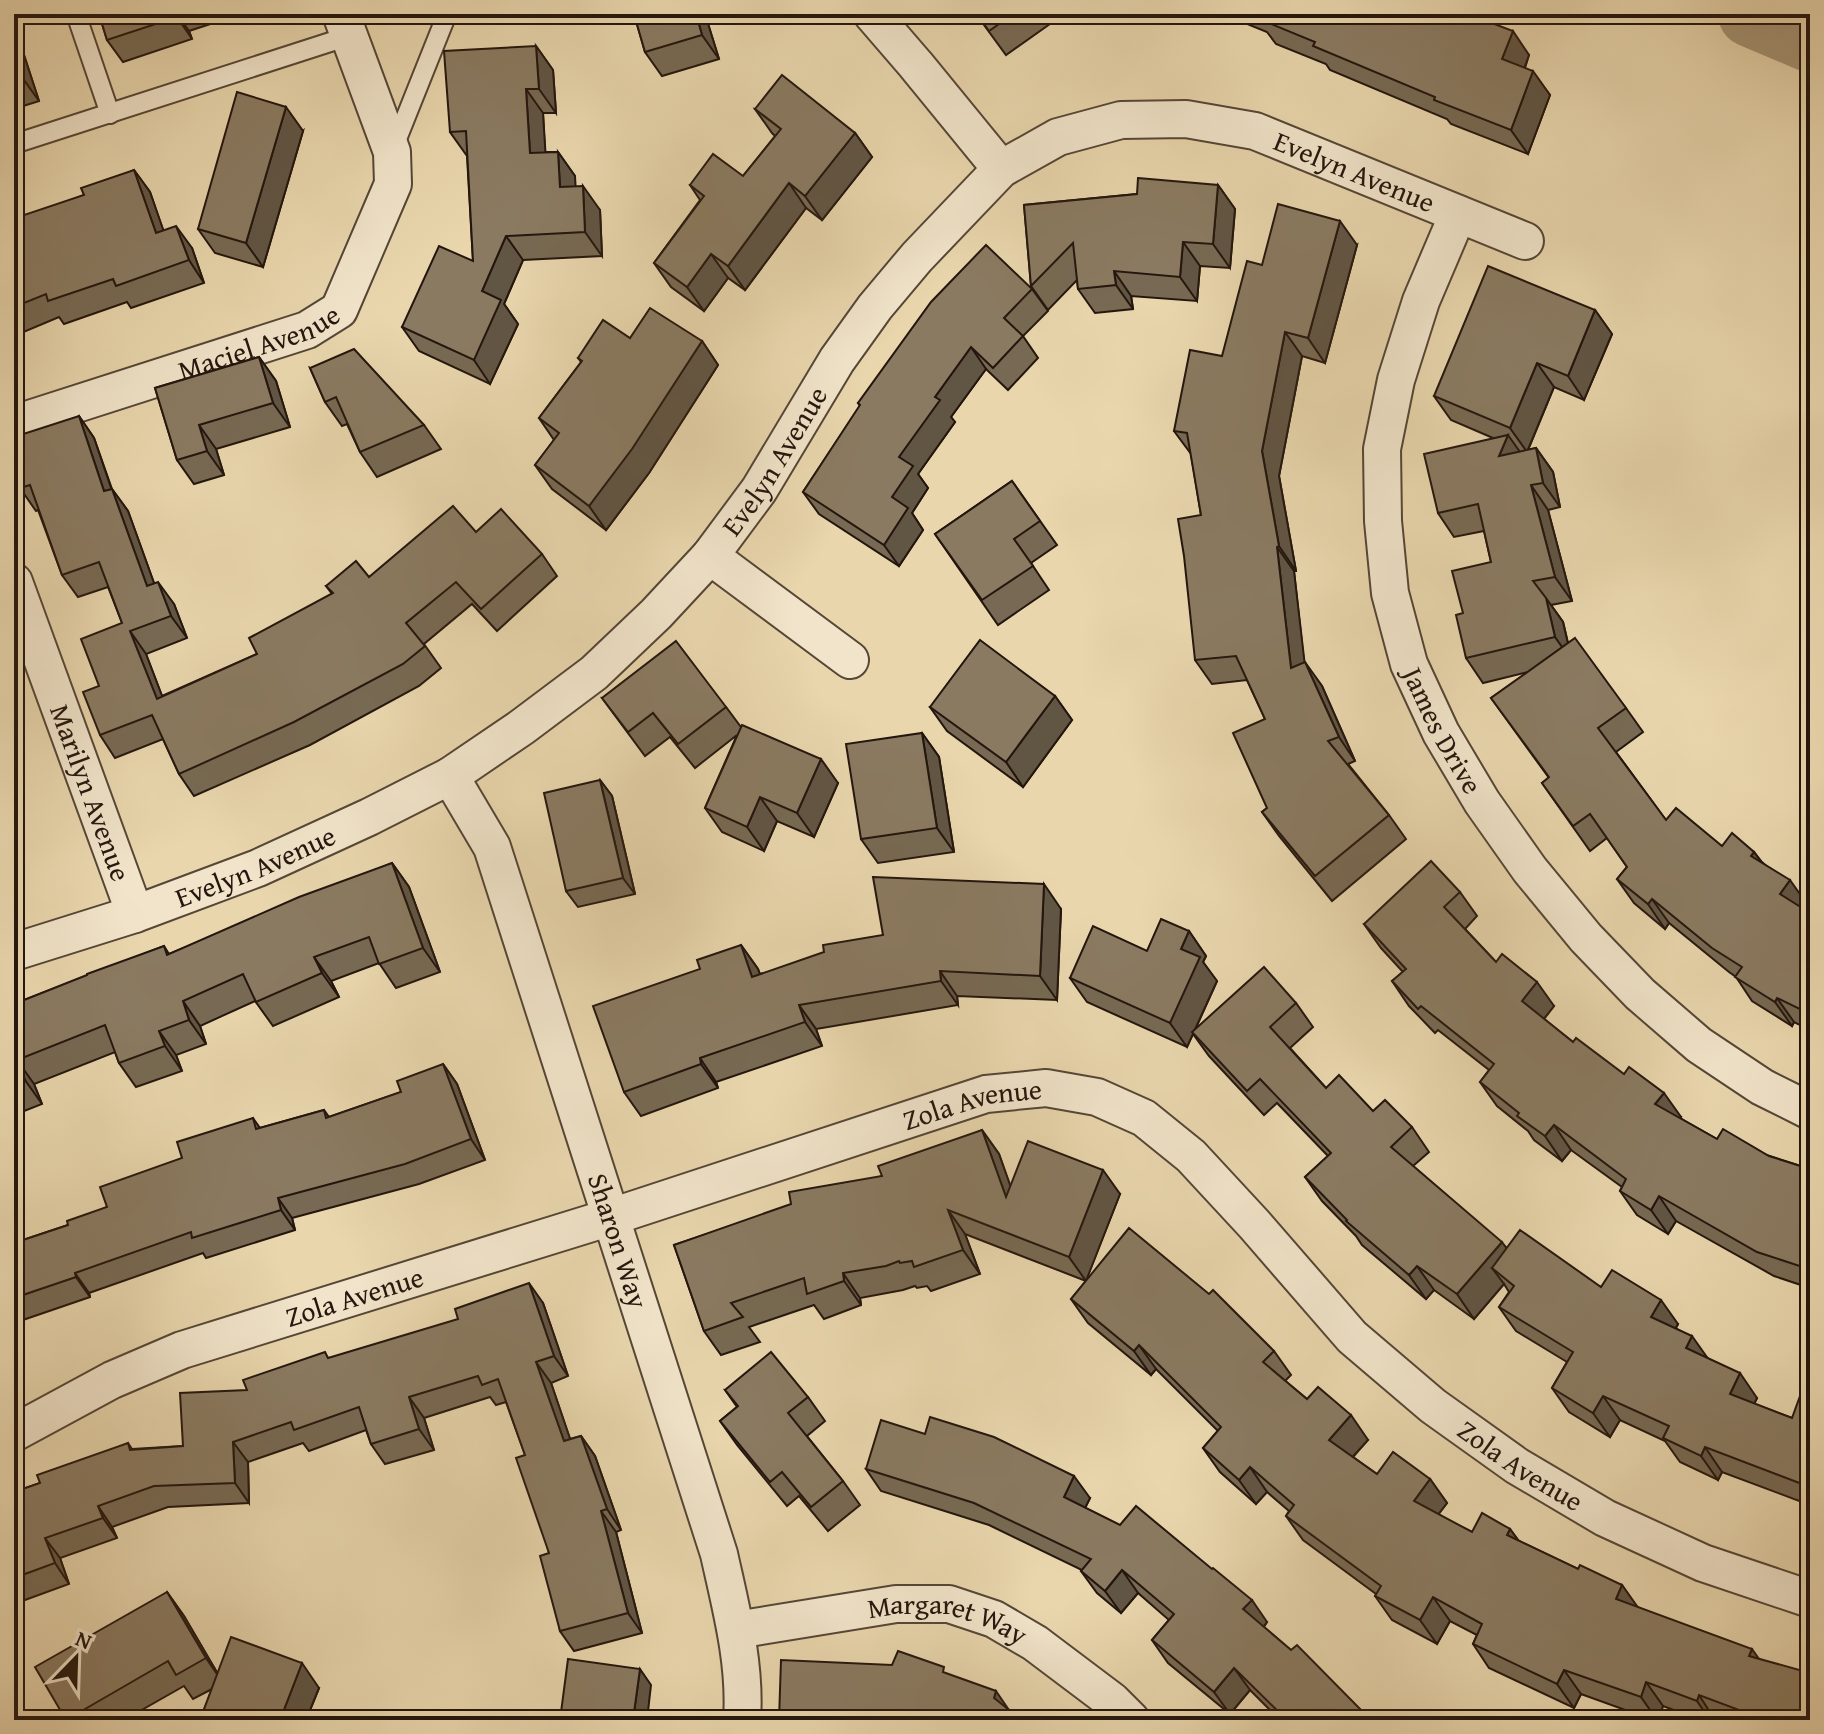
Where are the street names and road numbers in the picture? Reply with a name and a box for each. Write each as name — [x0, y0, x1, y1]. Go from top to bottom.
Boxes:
street label: Evelyn Avenue — [1268, 120, 1441, 222]
street label: Maciel Avenue — [172, 294, 347, 390]
street label: Evelyn Avenue — [711, 378, 837, 544]
street label: James Drive — [1392, 657, 1493, 801]
street label: Marilyn Avenue — [40, 698, 142, 886]
street label: Evelyn Avenue — [169, 814, 342, 917]
street label: Zola Avenue — [897, 1068, 1044, 1140]
street label: Sharon Way — [578, 1168, 660, 1313]
street label: Zola Avenue — [280, 1255, 428, 1337]
street label: Zola Avenue — [1450, 1409, 1591, 1521]
street label: Margaret Way — [864, 1583, 1036, 1654]

